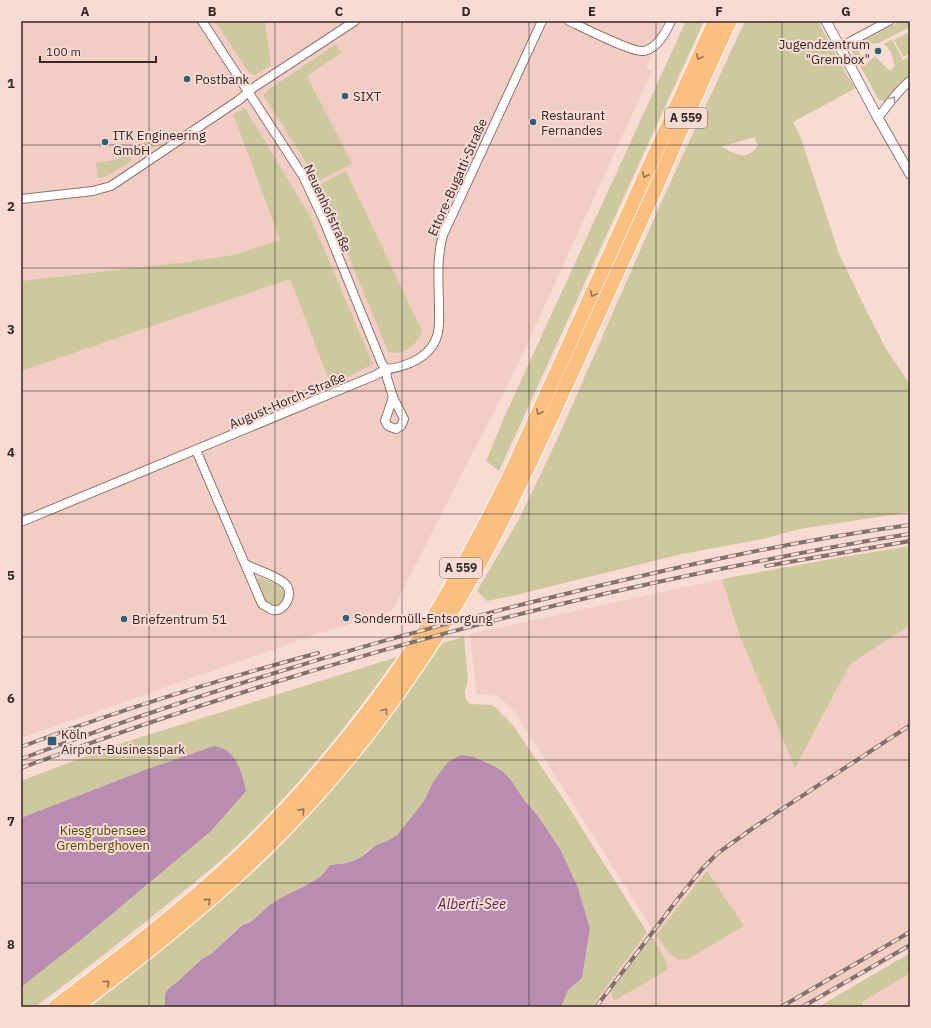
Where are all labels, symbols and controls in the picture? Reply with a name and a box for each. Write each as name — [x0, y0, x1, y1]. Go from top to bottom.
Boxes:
text: A — [81, 3, 90, 20]
text: B — [208, 3, 217, 20]
text: C — [335, 3, 344, 20]
text: D — [461, 3, 471, 20]
text: E — [588, 3, 596, 20]
text: F — [715, 3, 723, 20]
text: G — [841, 3, 851, 20]
place label: Jugendzentrum "Grembox" — [779, 36, 870, 68]
scale bar — [40, 38, 156, 64]
text: 100 m — [46, 44, 81, 59]
marker: Jugendzentrum "Grembox" — [873, 46, 883, 56]
one-way arrow — [696, 52, 704, 60]
place label: Postbank — [195, 71, 250, 88]
marker: Postbank — [182, 74, 192, 84]
text: 1 — [7, 75, 15, 92]
place label: SIXT — [353, 88, 382, 105]
marker: SIXT — [340, 91, 350, 101]
one-way arrow — [888, 96, 895, 103]
place label: Restaurant Fernandes — [541, 107, 605, 139]
road number: A 559 — [665, 108, 707, 128]
street label: Ettore-Bugatti-Straße — [424, 116, 491, 239]
marker: Restaurant Fernandes — [528, 117, 538, 127]
place label: ITK Engineering GmbH — [113, 127, 206, 159]
marker: ITK Engineering GmbH — [100, 137, 110, 147]
street label: Neuenhofstraße — [300, 162, 355, 255]
one-way arrow — [642, 170, 650, 178]
text: 2 — [7, 198, 15, 215]
one-way arrow — [589, 290, 597, 297]
text: 3 — [7, 321, 15, 338]
street label: August-Horch-Straße — [226, 368, 348, 433]
one-way arrow — [536, 408, 544, 415]
text: 4 — [7, 444, 15, 461]
road number: A 559 — [440, 558, 482, 578]
text: 5 — [7, 567, 15, 584]
place label: Sondermüll-Entsorgung — [354, 610, 493, 627]
place label: Briefzentrum 51 — [132, 611, 227, 628]
marker: Sondermüll-Entsorgung — [341, 613, 351, 623]
marker: Briefzentrum 51 — [119, 614, 129, 624]
text: 6 — [7, 690, 15, 707]
one-way arrow — [380, 709, 387, 716]
place label: Köln Airport-Businesspark — [61, 726, 185, 758]
marker: Köln Airport-Businesspark — [46, 735, 58, 747]
one-way arrow — [297, 809, 304, 816]
text: 7 — [7, 813, 15, 830]
park label: Kiesgrubensee Gremberghoven — [56, 822, 150, 854]
water label: Alberti-See — [437, 895, 506, 913]
one-way arrow — [203, 899, 211, 906]
text: 8 — [7, 936, 15, 953]
one-way arrow — [103, 981, 110, 988]

